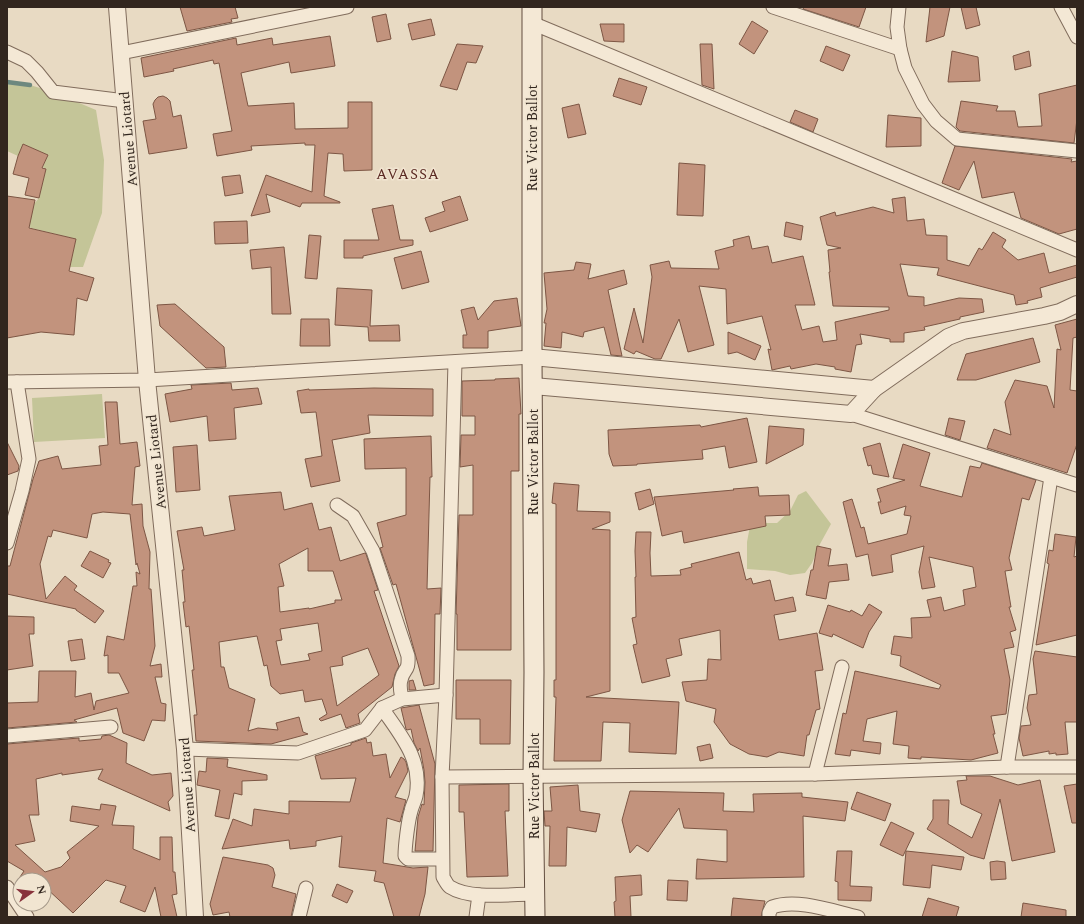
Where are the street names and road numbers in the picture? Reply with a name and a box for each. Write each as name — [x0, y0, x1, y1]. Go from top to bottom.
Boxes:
street label: Rue Victor Ballot — [522, 84, 543, 192]
street label: Avenue Liotard — [114, 90, 143, 188]
street label: Rue Victor Ballot — [523, 408, 544, 516]
street label: Avenue Liotard — [141, 413, 172, 511]
street label: Rue Victor Ballot — [524, 732, 545, 840]
street label: Avenue Liotard — [174, 736, 201, 833]

